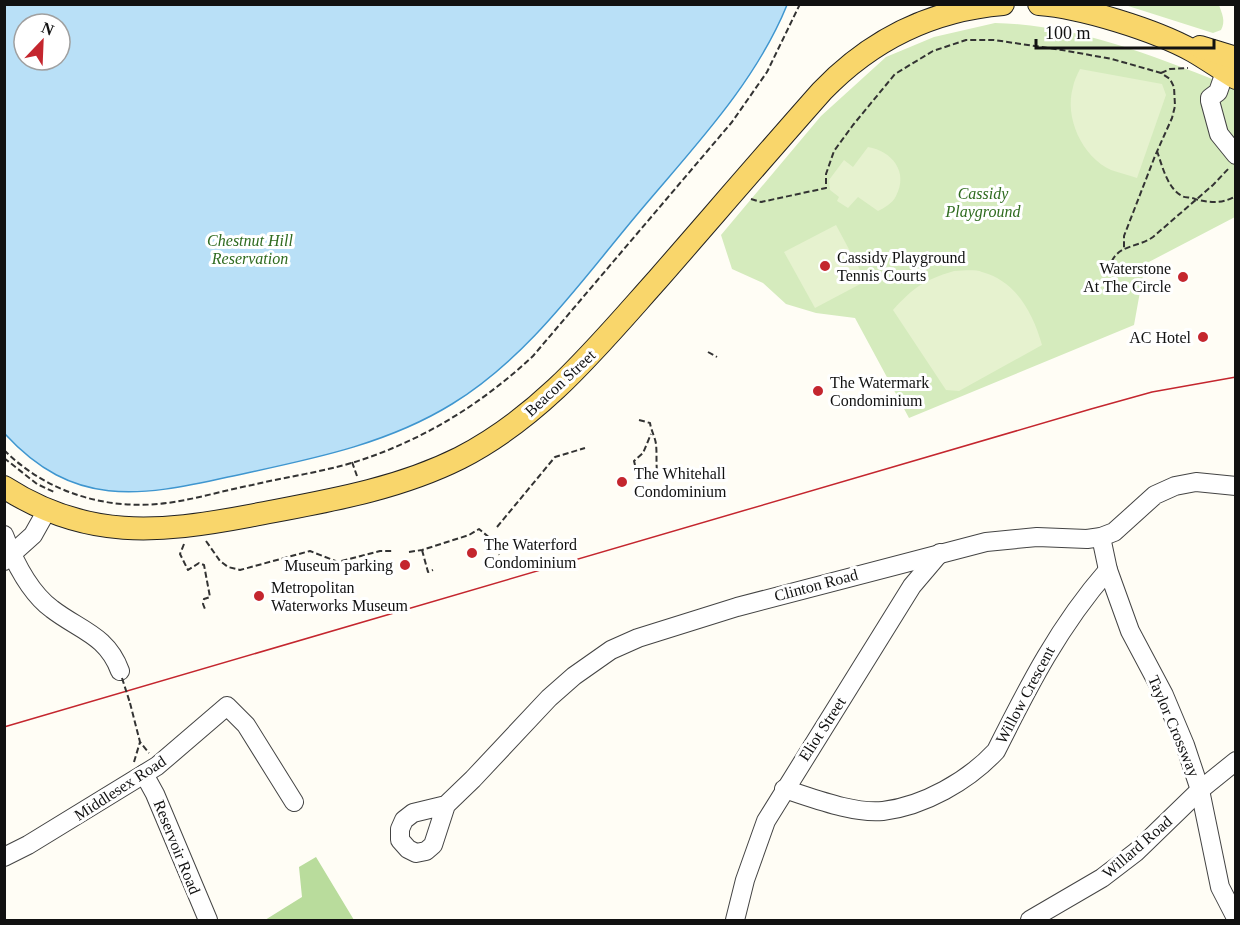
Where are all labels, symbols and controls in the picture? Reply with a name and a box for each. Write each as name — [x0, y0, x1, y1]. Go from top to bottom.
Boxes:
north arrow — [12, 12, 72, 72]
scale bar — [1036, 12, 1214, 50]
text: N — [39, 19, 57, 39]
text: 100 m — [1045, 23, 1091, 43]
park label: Cassidy Playground — [945, 185, 1021, 221]
park label: Chestnut Hill Reservation — [207, 232, 293, 267]
place label: Cassidy Playground Tennis Courts — [837, 249, 965, 284]
marker: Cassidy Playground Tennis Courts — [818, 259, 832, 273]
place label: Waterstone At The Circle — [1083, 260, 1171, 295]
marker: Waterstone At The Circle — [1176, 270, 1190, 284]
place label: AC Hotel — [1129, 329, 1192, 346]
marker: AC Hotel — [1196, 330, 1210, 344]
street label: Beacon Street — [522, 346, 599, 420]
place label: The Watermark Condominium — [830, 374, 929, 409]
marker: The Watermark Condominium — [811, 384, 825, 398]
place label: The Whitehall Condominium — [634, 465, 727, 500]
marker: The Whitehall Condominium — [615, 475, 629, 489]
place label: The Waterford Condominium — [484, 536, 577, 571]
marker: The Waterford Condominium — [465, 546, 479, 560]
place label: Museum parking — [284, 557, 393, 575]
marker: Museum parking — [398, 558, 412, 572]
street label: Clinton Road — [772, 566, 860, 604]
place label: Metropolitan Waterworks Museum — [271, 579, 408, 614]
marker: Metropolitan Waterworks Museum — [252, 589, 266, 603]
street label: Willow Crescent — [992, 643, 1058, 746]
street label: Taylor Crossway — [1144, 673, 1203, 780]
street label: Eliot Street — [795, 694, 849, 764]
street label: Middlesex Road — [71, 752, 169, 824]
street label: Reservoir Road — [150, 797, 204, 897]
street label: Willard Road — [1099, 812, 1175, 882]

